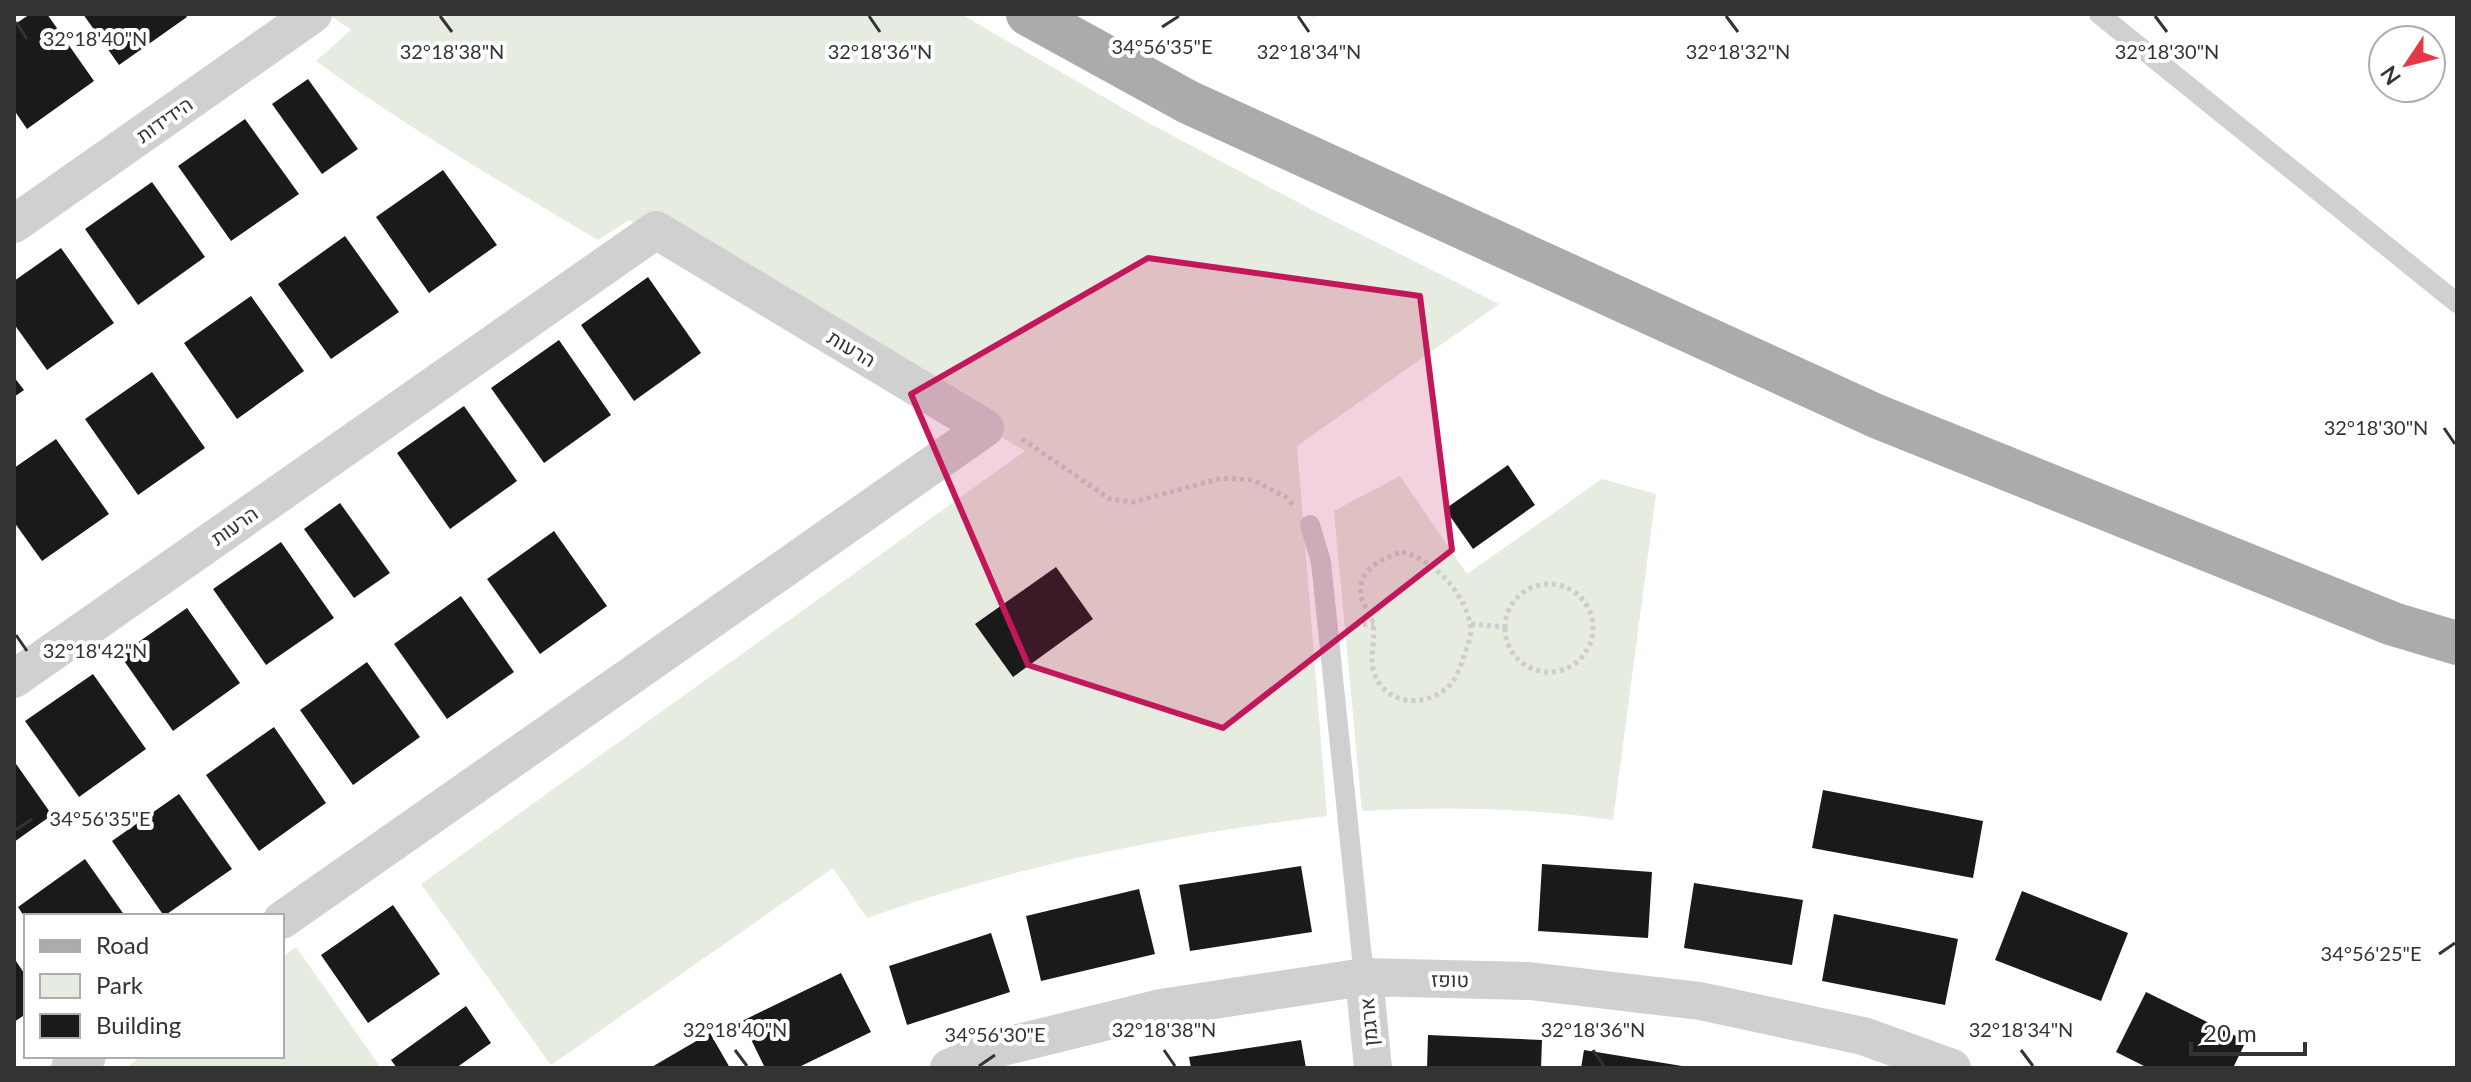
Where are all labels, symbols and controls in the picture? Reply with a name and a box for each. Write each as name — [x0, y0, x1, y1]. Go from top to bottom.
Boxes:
north arrow — [2367, 24, 2447, 104]
text: 32°18'40"N — [43, 26, 147, 50]
text: 34°56'35"E — [1112, 34, 1212, 58]
text: 32°18'38"N — [400, 39, 504, 63]
text: 32°18'36"N — [828, 39, 932, 63]
text: 32°18'34"N — [1257, 39, 1361, 63]
text: 32°18'32"N — [1686, 39, 1790, 63]
text: 32°18'30"N — [2115, 39, 2219, 63]
text: N — [2374, 61, 2406, 90]
street label: הידידות — [131, 91, 197, 147]
street label: הרעות — [824, 324, 880, 372]
text: 32°18'30"N — [2324, 415, 2428, 439]
street label: הרעות — [206, 500, 262, 550]
text: 32°18'42"N — [43, 638, 147, 662]
text: 34°56'35"E — [50, 806, 150, 830]
legend — [24, 914, 284, 1058]
text: Road — [96, 930, 149, 959]
text: 34°56'25"E — [2321, 941, 2421, 965]
street label: טופז — [1431, 967, 1469, 991]
text: Park — [96, 970, 144, 999]
street label: ארגמן — [1354, 997, 1382, 1047]
scale bar — [2191, 1006, 2305, 1056]
text: Building — [96, 1010, 181, 1039]
text: 32°18'40"N — [683, 1017, 787, 1041]
text: 32°18'38"N — [1112, 1017, 1216, 1041]
text: 32°18'36"N — [1541, 1017, 1645, 1041]
text: 32°18'34"N — [1969, 1017, 2073, 1041]
text: 20 m — [2203, 1018, 2257, 1047]
text: 34°56'30"E — [945, 1022, 1045, 1046]

